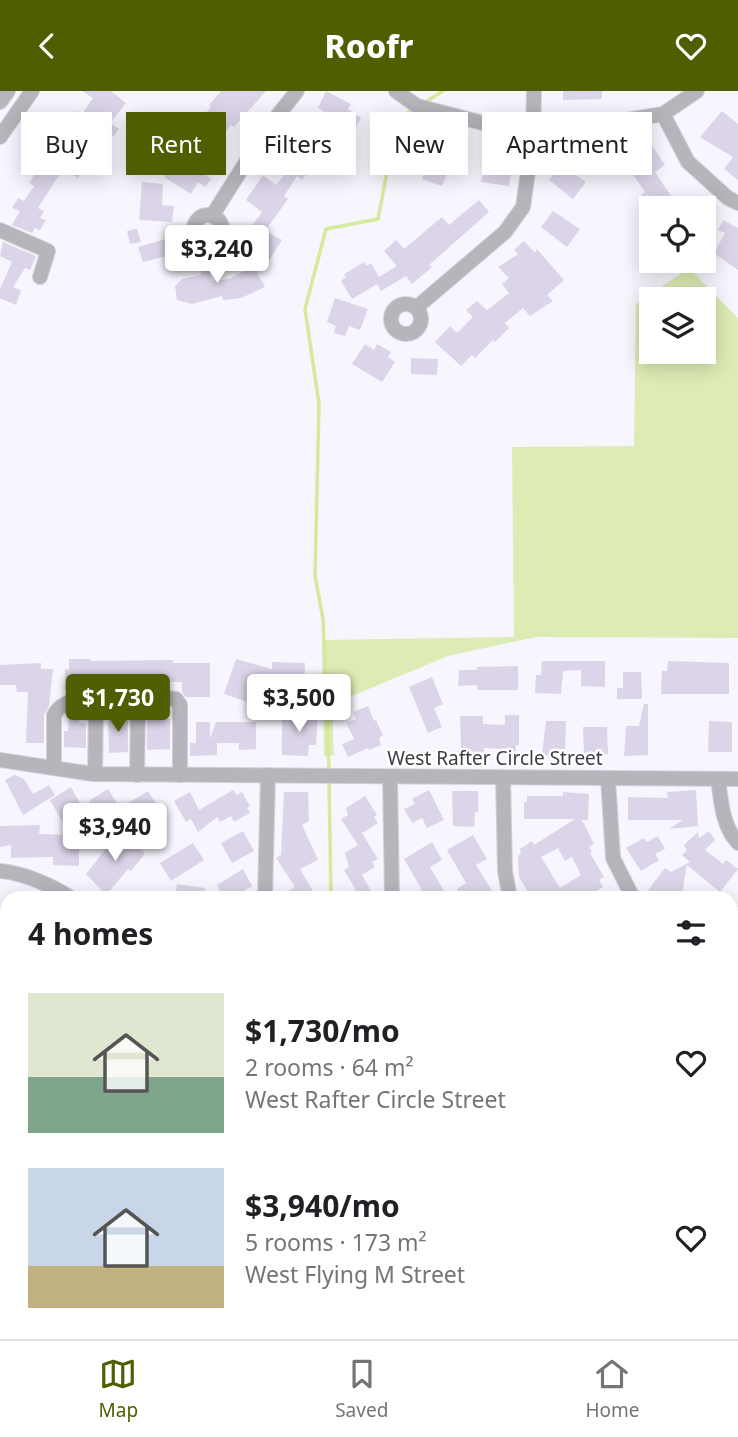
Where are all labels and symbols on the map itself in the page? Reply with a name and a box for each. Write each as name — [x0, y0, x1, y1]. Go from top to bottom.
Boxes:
pin: $3,240 — [160, 225, 274, 285]
pin: $1,730 — [61, 675, 175, 734]
pin: $3,500 — [242, 675, 356, 734]
street label: West Rafter Circle Street — [387, 745, 603, 771]
pin: $3,940 — [58, 803, 172, 863]

